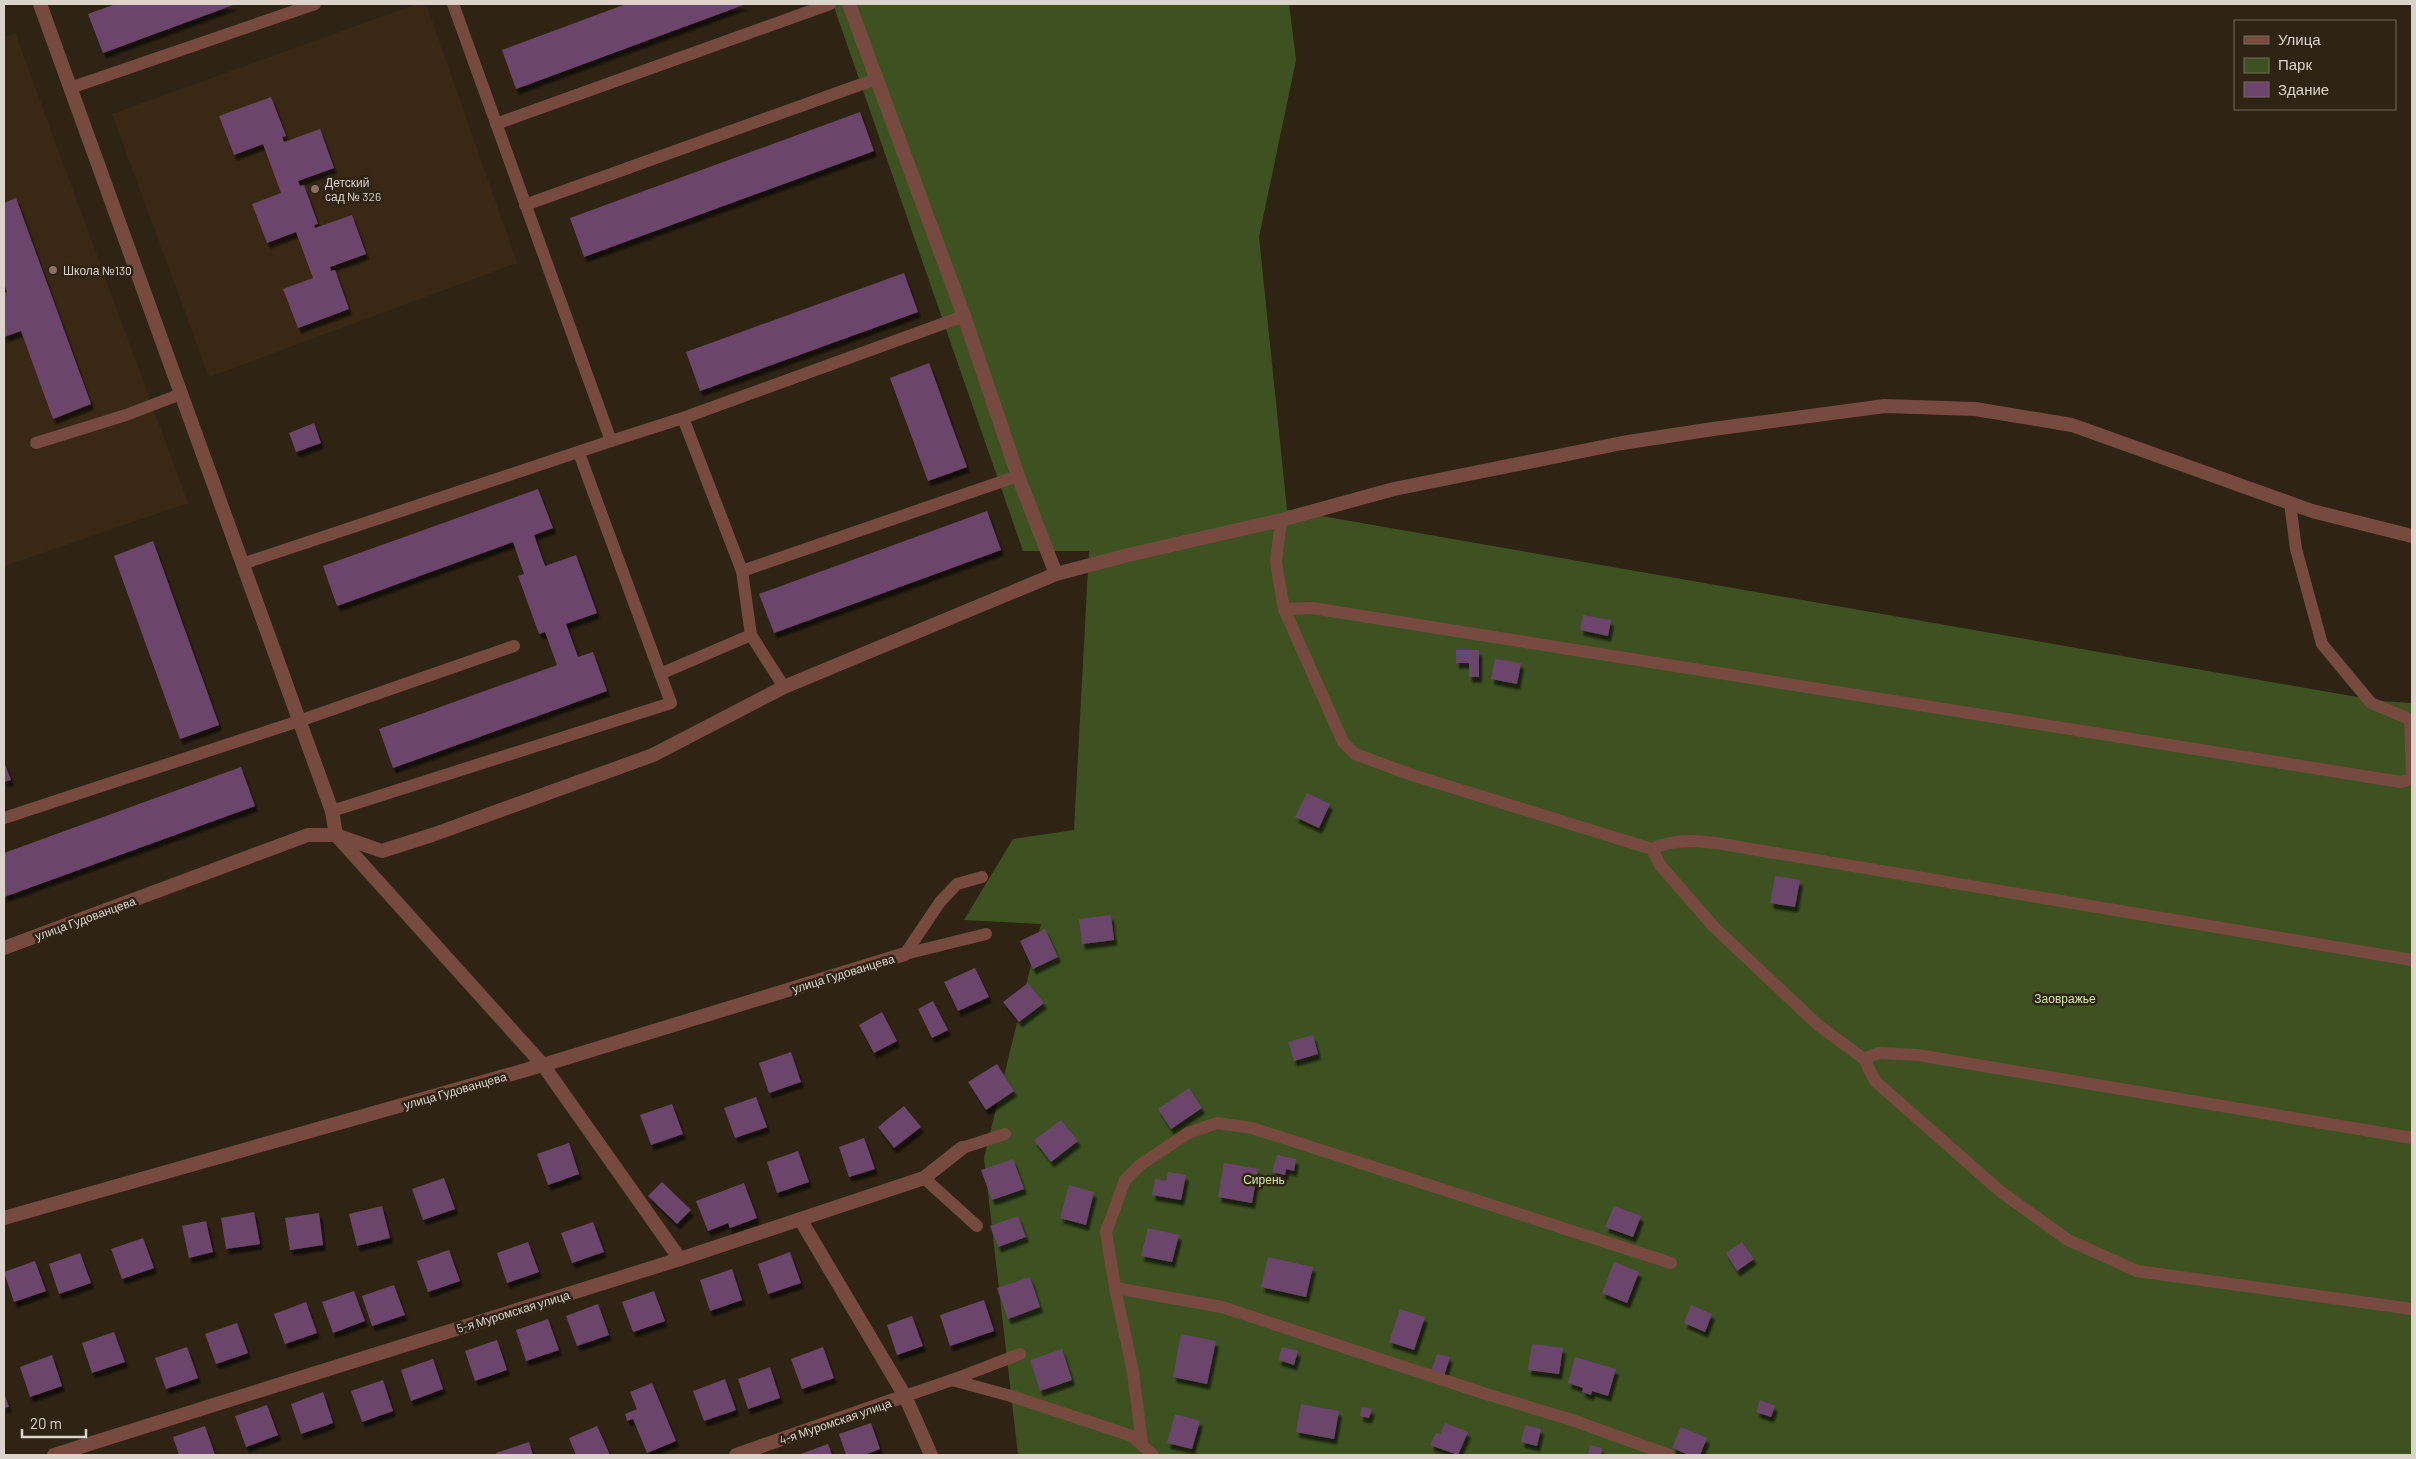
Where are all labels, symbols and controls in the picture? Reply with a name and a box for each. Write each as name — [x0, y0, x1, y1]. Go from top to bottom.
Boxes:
legend — [2234, 20, 2396, 110]
text: Улица — [2278, 30, 2321, 48]
text: Парк — [2278, 55, 2312, 73]
text: Здание — [2278, 80, 2329, 98]
place label: Детский сад № 326 — [325, 175, 381, 204]
marker: Детский сад № 326 — [309, 183, 321, 195]
place label: Школа №130 — [63, 263, 132, 277]
marker: Школа №130 — [47, 264, 59, 276]
street label: улица Гудованцева — [33, 893, 138, 944]
street label: улица Гудованцева — [790, 951, 896, 996]
park label: Заовражье — [2034, 991, 2096, 1006]
street label: улица Гудованцева — [402, 1069, 509, 1112]
park label: Сирень — [1243, 1172, 1285, 1187]
street label: 5-я Муромская улица — [455, 1287, 572, 1336]
street label: 4-я Муромская улица — [777, 1395, 894, 1448]
scale bar — [22, 1406, 86, 1438]
text: 20 m — [30, 1414, 62, 1432]

